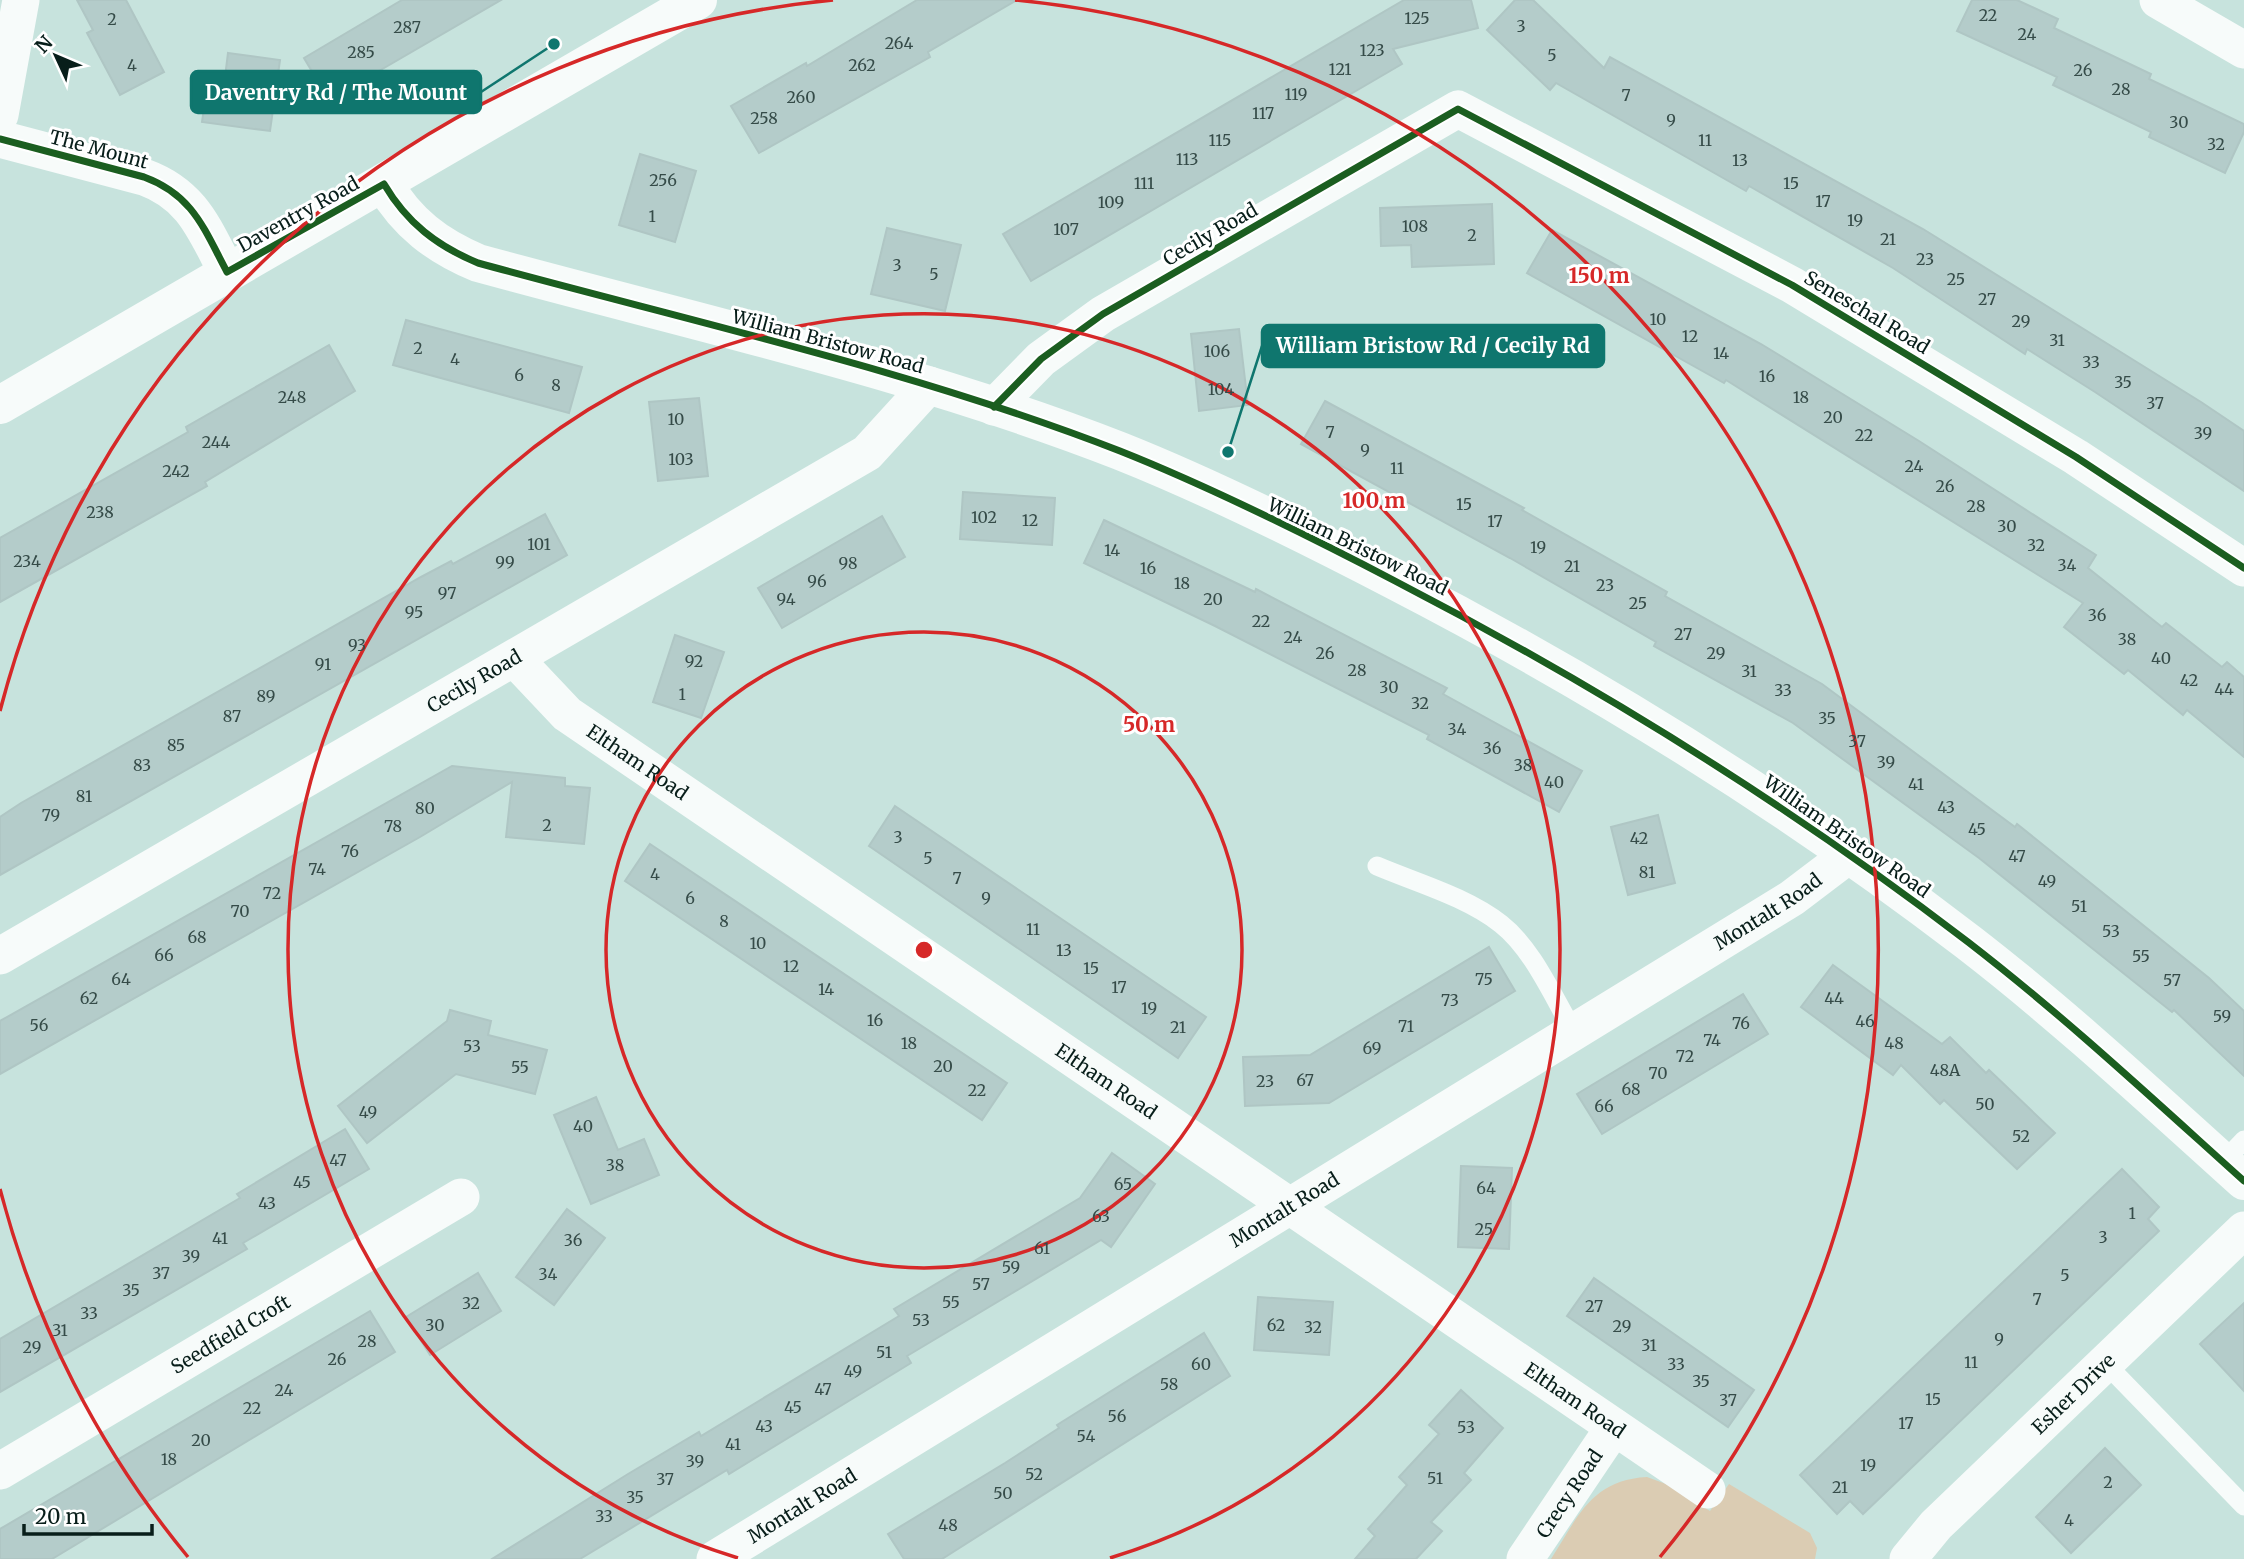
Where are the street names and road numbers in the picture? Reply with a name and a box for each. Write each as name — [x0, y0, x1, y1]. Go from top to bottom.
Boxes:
street label: The Mount — [47, 124, 152, 174]
street label: Daventry Road — [233, 171, 363, 257]
street label: Cecily Road — [1158, 197, 1262, 271]
street label: Seneschal Road — [1800, 265, 1934, 359]
street label: William Bristow Road — [728, 304, 927, 378]
street label: William Bristow Road — [1263, 491, 1452, 600]
street label: Cecily Road — [422, 644, 526, 718]
street label: Eltham Road — [582, 719, 693, 805]
street label: William Bristow Road — [1758, 769, 1935, 903]
street label: Montalt Road — [1709, 868, 1826, 955]
street label: Eltham Road — [1051, 1038, 1162, 1124]
street label: Montalt Road — [1225, 1167, 1343, 1252]
street label: Seedfield Croft — [166, 1289, 295, 1379]
street label: Esher Drive — [2027, 1348, 2120, 1439]
street label: Eltham Road — [1520, 1357, 1630, 1443]
street label: Crecy Road — [1531, 1445, 1608, 1542]
street label: Montalt Road — [743, 1463, 861, 1548]

